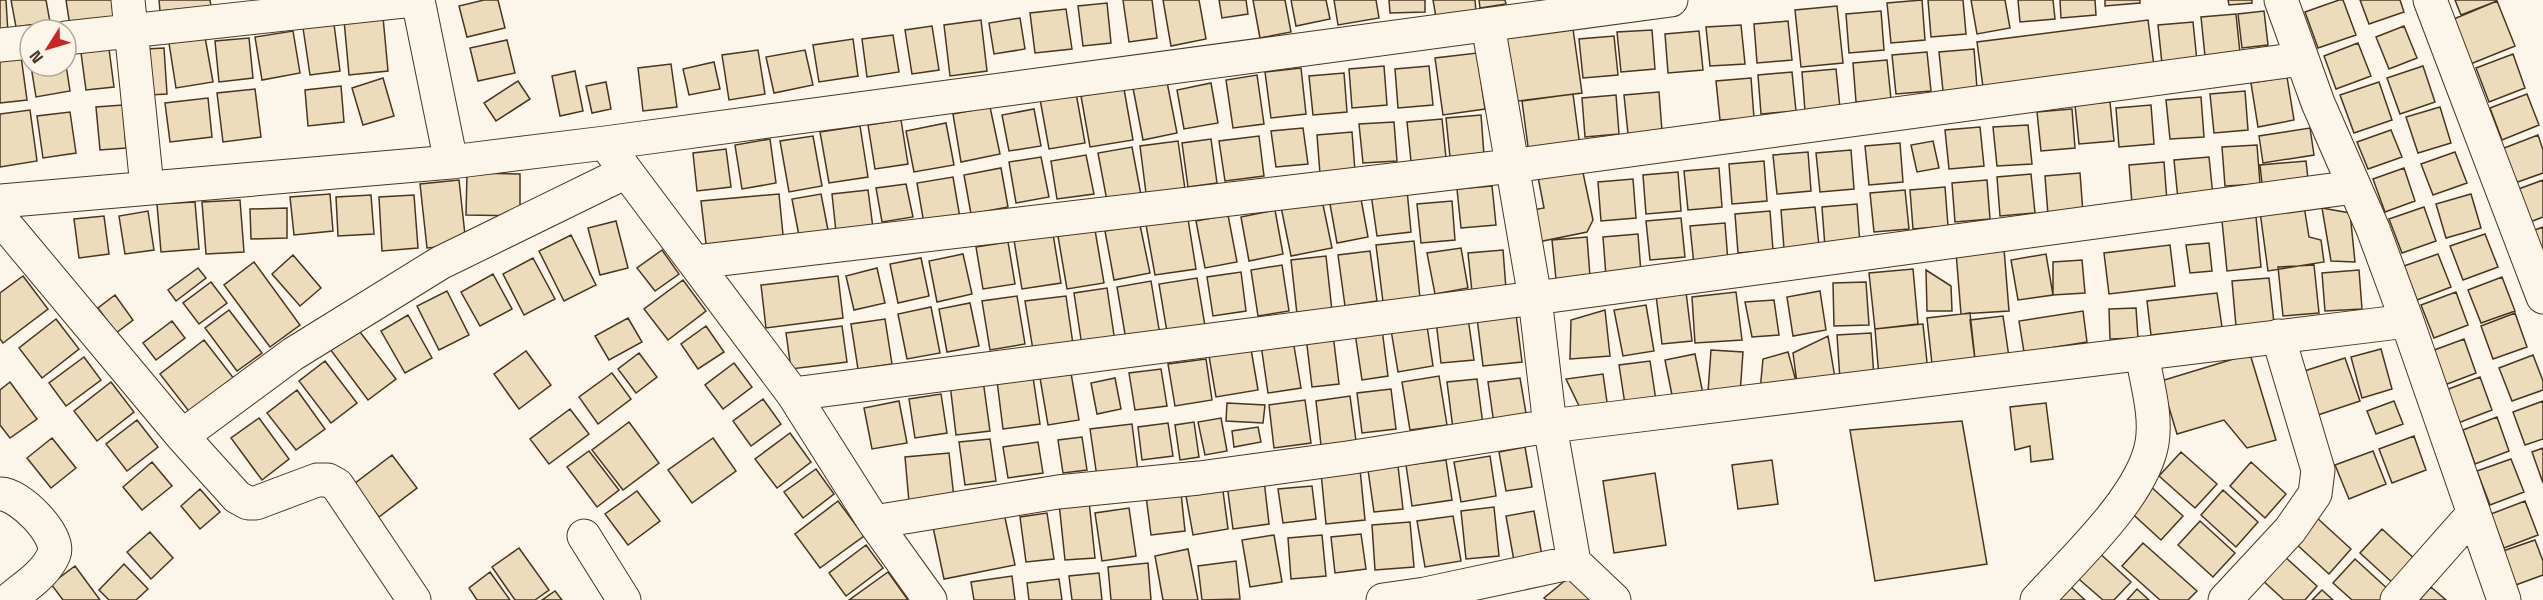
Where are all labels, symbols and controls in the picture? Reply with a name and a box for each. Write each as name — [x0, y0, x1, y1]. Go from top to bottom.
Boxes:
north arrow — [18, 18, 78, 78]
text: N — [25, 46, 48, 67]

